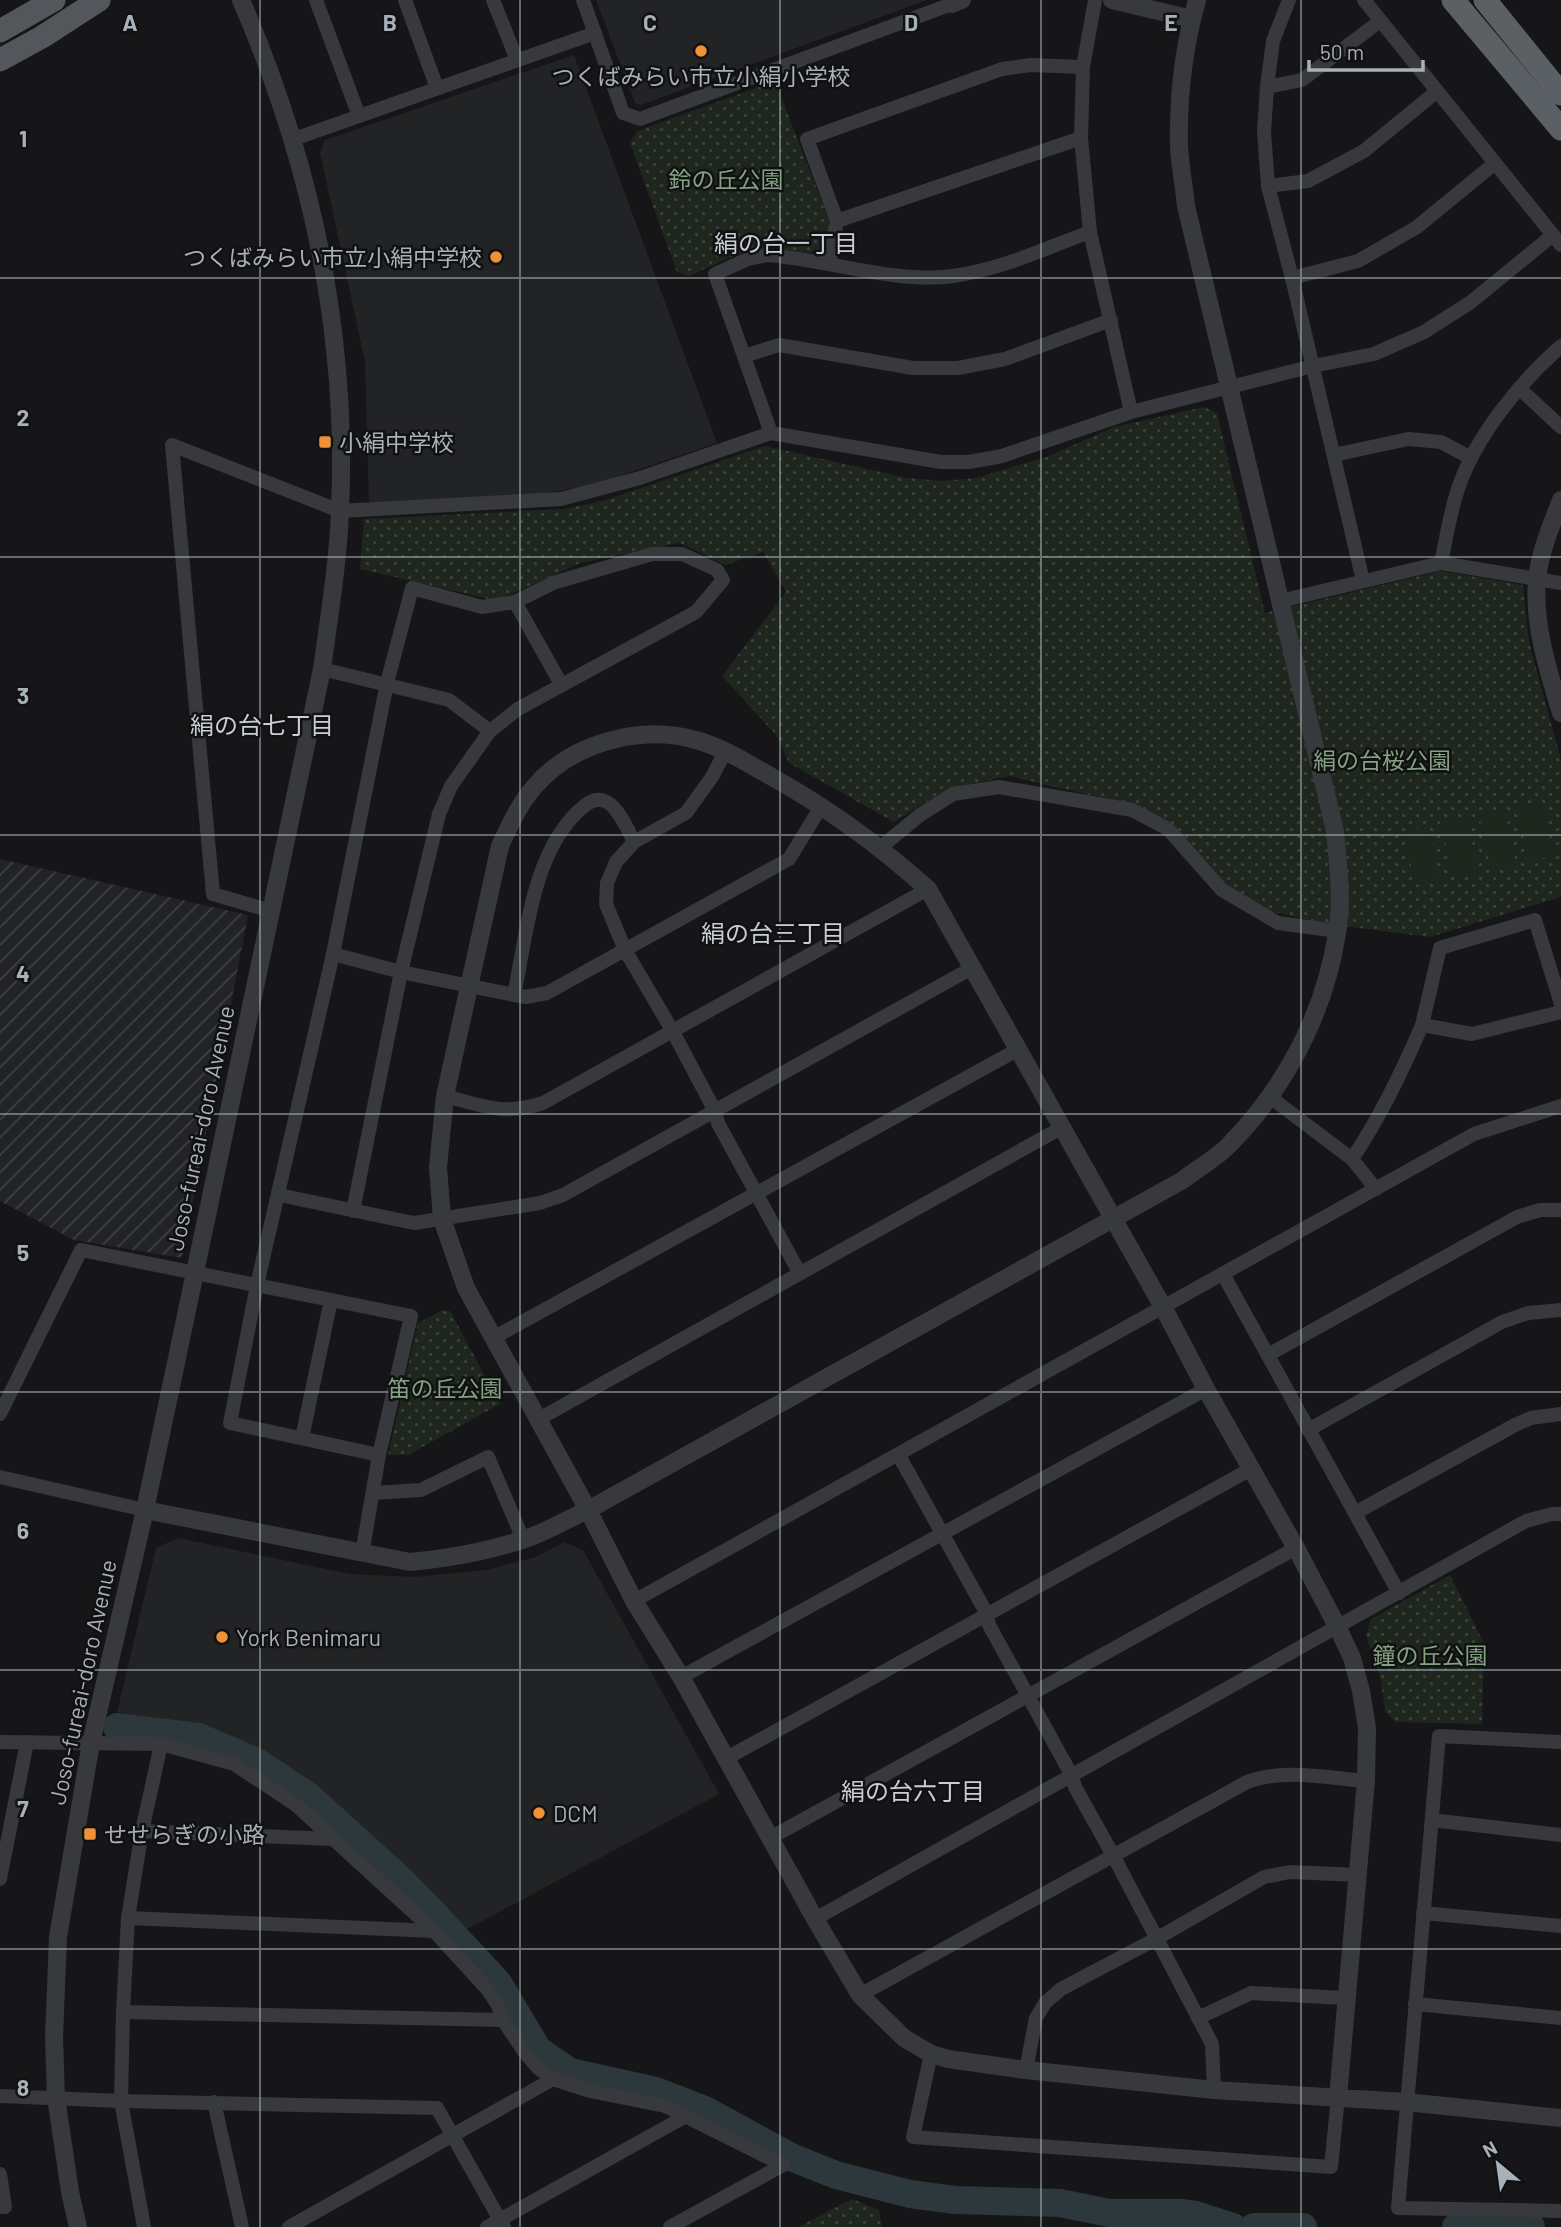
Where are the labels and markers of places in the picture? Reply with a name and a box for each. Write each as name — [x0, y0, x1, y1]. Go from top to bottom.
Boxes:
marker: つくばみらい市立小絹小学校 — [693, 43, 709, 59]
place label: つくばみらい市立小絹小学校 — [552, 62, 851, 90]
place label: つくばみらい市立小絹中学校 — [183, 243, 482, 271]
marker: つくばみらい市立小絹中学校 — [488, 249, 504, 265]
place label: 小絹中学校 — [339, 428, 454, 456]
marker: 小絹中学校 — [317, 434, 333, 450]
place label: York Benimaru — [236, 1623, 381, 1651]
marker: York Benimaru — [214, 1629, 230, 1645]
place label: DCM — [553, 1799, 598, 1827]
marker: DCM — [531, 1805, 547, 1821]
place label: せせらぎの小路 — [104, 1820, 265, 1848]
marker: せせらぎの小路 — [82, 1826, 98, 1842]

